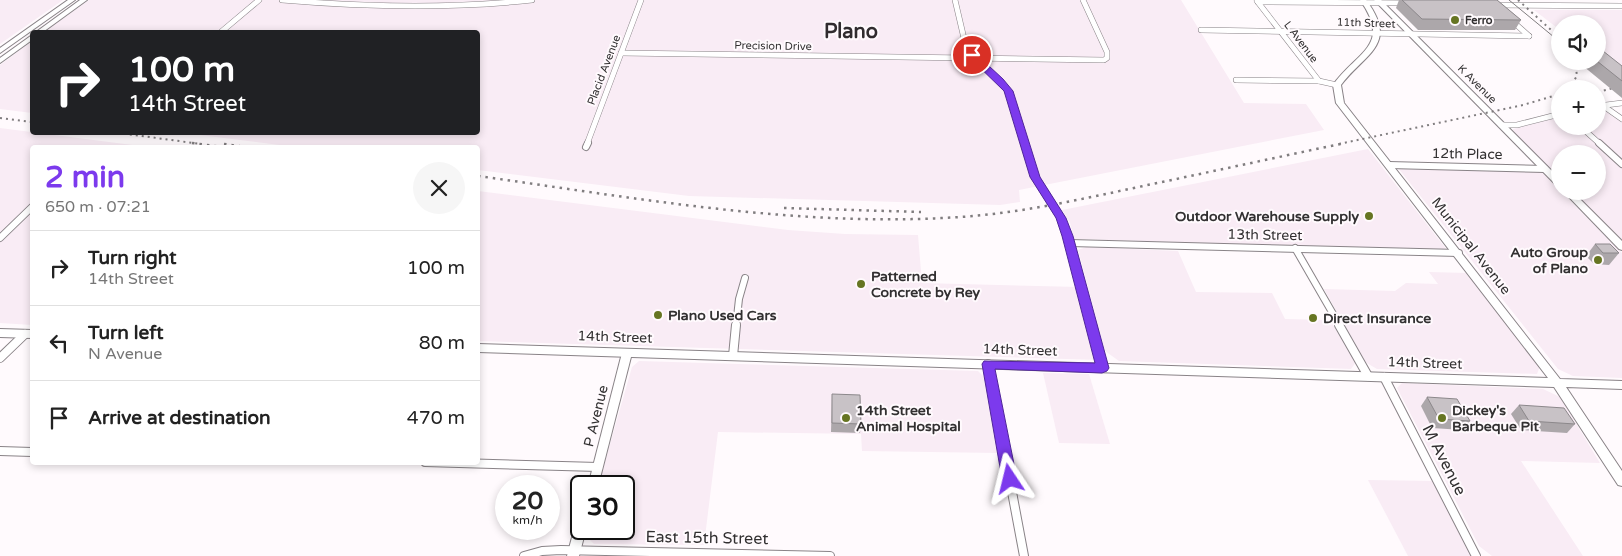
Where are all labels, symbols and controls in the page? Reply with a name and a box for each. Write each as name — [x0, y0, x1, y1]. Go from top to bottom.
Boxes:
marker: Ferro — [1449, 14, 1461, 26]
place label: Ferro — [1465, 14, 1493, 27]
street label: 11th Street — [1336, 15, 1396, 31]
map controls — [1551, 15, 1606, 200]
button: sound — [1551, 15, 1606, 70]
street label: L Avenue — [1281, 19, 1321, 65]
district label: Plano — [824, 20, 878, 44]
street label: Placid Avenue — [585, 33, 623, 107]
pin — [951, 34, 993, 76]
street label: Precision Drive — [734, 39, 812, 53]
icon: arrive — [958, 41, 986, 69]
text: 100 m — [128, 49, 235, 91]
icon: right — [45, 50, 110, 115]
street label: K Avenue — [1455, 62, 1499, 106]
button: + — [1551, 80, 1606, 135]
text: 14th Street — [128, 91, 246, 117]
street label: 12th Place — [1431, 145, 1503, 163]
button: − — [1551, 145, 1606, 200]
text: 2 min — [45, 159, 125, 196]
button: close — [413, 162, 465, 214]
street label: Municipal Avenue — [1428, 194, 1514, 298]
text: 650 m · 07:21 — [45, 197, 151, 217]
place label: Outdoor Warehouse Supply — [1175, 208, 1359, 225]
marker: Outdoor Warehouse Supply — [1363, 210, 1375, 222]
street label: 13th Street — [1227, 226, 1303, 244]
place label: Auto Group of Plano — [1510, 244, 1588, 277]
text: Turn right — [88, 247, 176, 269]
icon: right — [45, 254, 73, 282]
marker: Auto Group of Plano — [1592, 254, 1604, 266]
text: 100 m — [407, 257, 465, 279]
place label: Patterned Concrete by Rey — [871, 268, 981, 301]
text: 14th Street — [88, 269, 174, 289]
marker: Patterned Concrete by Rey — [855, 278, 867, 290]
place label: Plano Used Cars — [668, 307, 777, 324]
marker: Plano Used Cars — [652, 309, 664, 321]
place label: Direct Insurance — [1323, 310, 1431, 327]
marker: Direct Insurance — [1307, 312, 1319, 324]
text: Turn left — [88, 322, 164, 344]
street label: 14th Street — [577, 327, 653, 347]
icon: left — [45, 329, 73, 357]
text: 80 m — [419, 332, 465, 354]
street label: 14th Street — [982, 340, 1058, 360]
text: N Avenue — [88, 344, 162, 364]
street label: 14th Street — [1387, 353, 1463, 373]
street label: P Avenue — [580, 383, 612, 449]
place label: 14th Street Animal Hospital — [856, 402, 961, 435]
place label: Dickey's Barbeque Pit — [1452, 402, 1539, 435]
icon: arrive — [45, 404, 73, 432]
text: Arrive at destination — [88, 407, 271, 429]
text: 470 m — [407, 407, 465, 429]
marker: 14th Street Animal Hospital — [840, 412, 852, 424]
marker: Dickey's Barbeque Pit — [1436, 412, 1448, 424]
street label: M Avenue — [1418, 421, 1470, 499]
position arrow — [983, 452, 1035, 504]
speed limit sign: 30 — [570, 475, 635, 540]
text: 20 — [512, 486, 543, 516]
text: km/h — [512, 513, 543, 527]
street label: East 15th Street — [645, 527, 769, 549]

